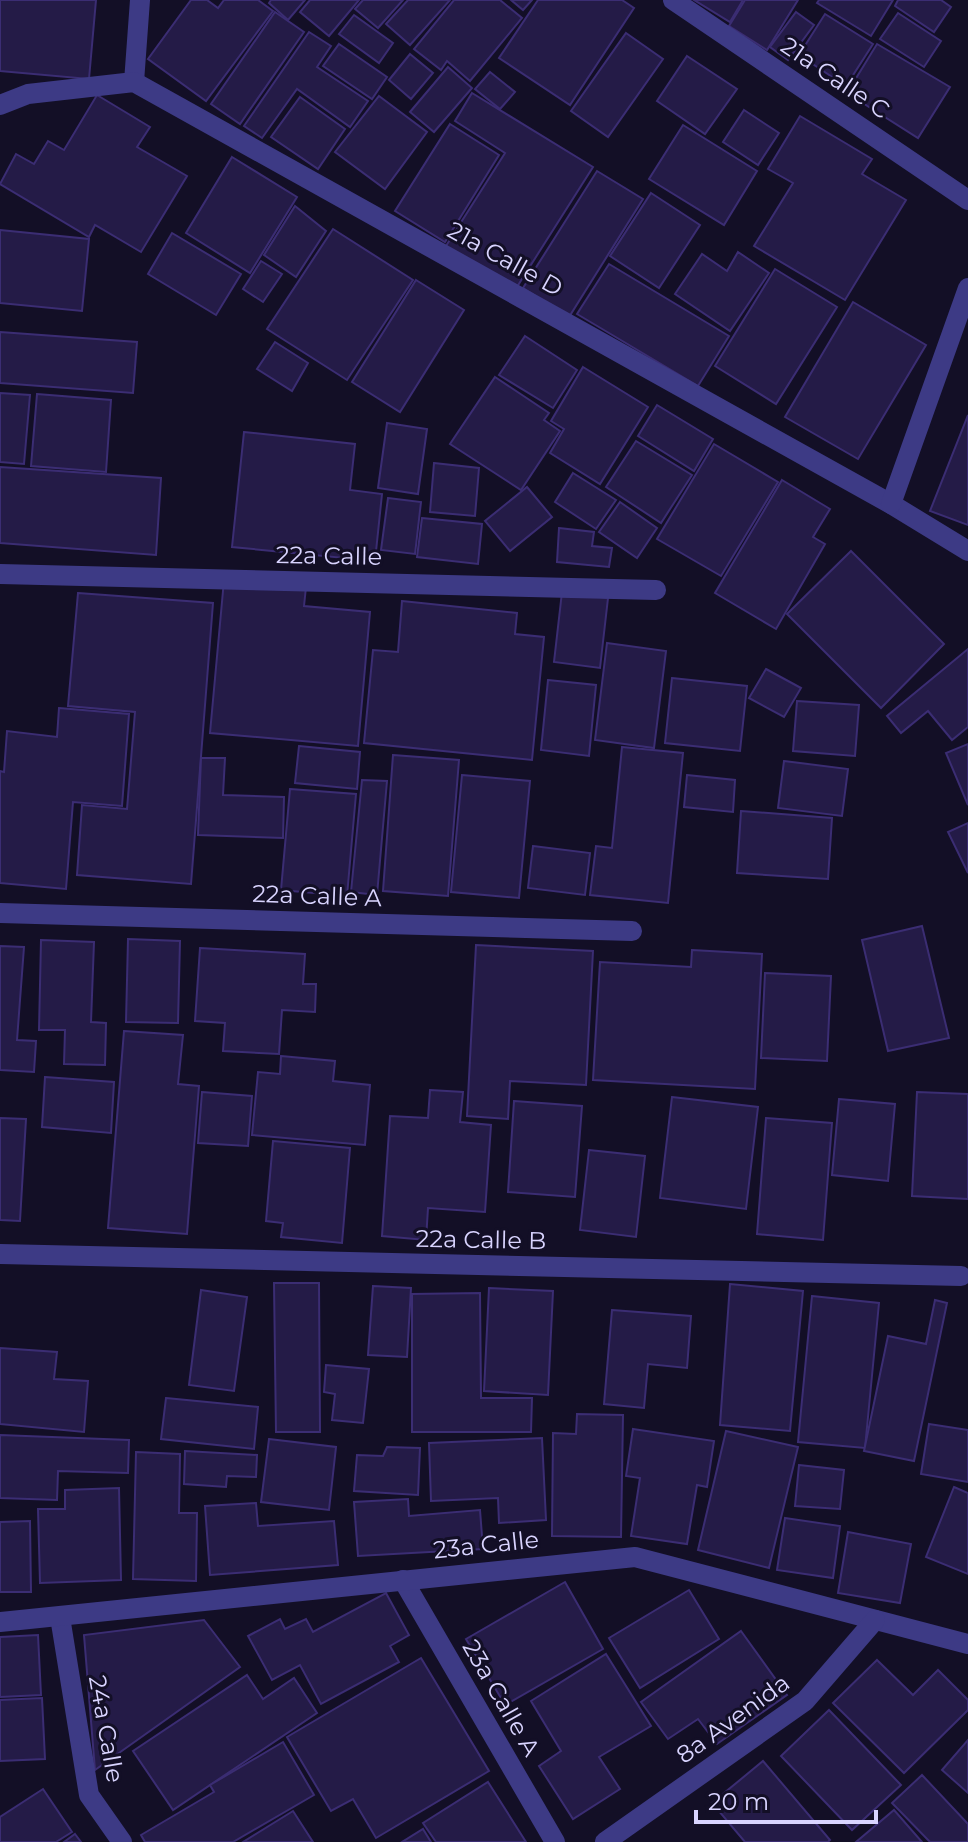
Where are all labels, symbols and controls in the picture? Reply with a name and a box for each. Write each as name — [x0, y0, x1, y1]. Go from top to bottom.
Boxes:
street label: 21a Calle C — [776, 31, 895, 124]
street label: 21a Calle D — [443, 215, 568, 302]
street label: 22a Calle — [276, 540, 382, 571]
street label: 22a Calle A — [252, 879, 383, 912]
street label: 22a Calle B — [416, 1224, 547, 1255]
street label: 23a Calle — [432, 1525, 540, 1564]
street label: 23a Calle A — [456, 1634, 547, 1762]
street label: 8a Avenida — [671, 1668, 795, 1769]
street label: 24a Calle — [83, 1673, 130, 1785]
scale bar — [696, 1774, 876, 1824]
text: 20 m — [708, 1787, 769, 1816]

